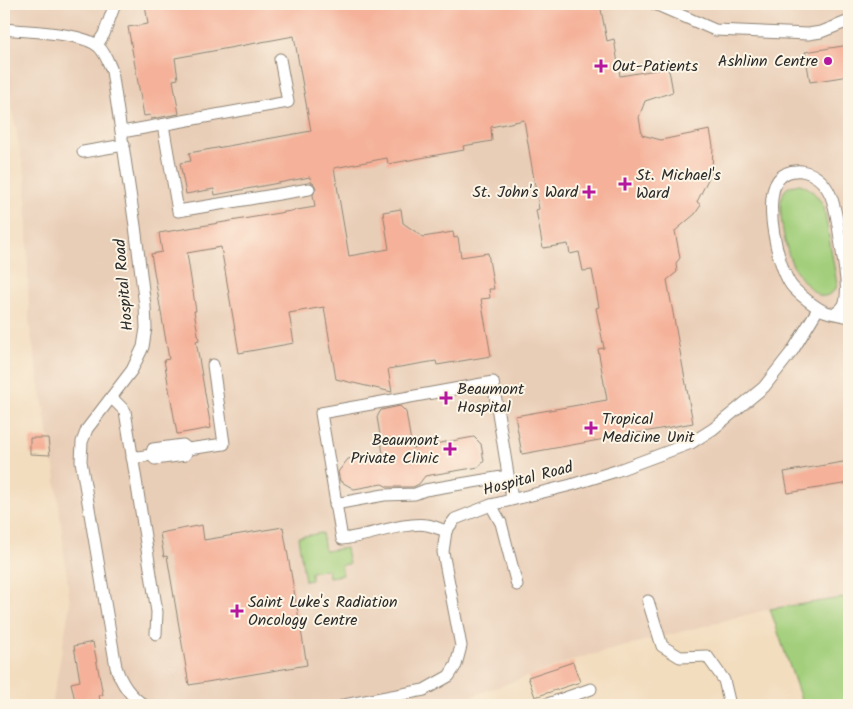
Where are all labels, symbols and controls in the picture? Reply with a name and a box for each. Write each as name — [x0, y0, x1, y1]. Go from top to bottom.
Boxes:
place label: Ashlinn Centre — [718, 49, 818, 74]
place label: Out-Patients — [612, 54, 698, 79]
marker: Ashlinn Centre — [822, 55, 834, 67]
marker: Out-Patients — [594, 59, 608, 73]
place label: St. Michael's Ward — [636, 163, 721, 206]
marker: St. Michael's Ward — [618, 177, 632, 191]
place label: St. John's Ward — [472, 180, 579, 205]
marker: St. John's Ward — [582, 185, 596, 199]
street label: Hospital Road — [107, 237, 140, 332]
place label: Beaumont Hospital — [457, 377, 525, 420]
marker: Beaumont Hospital — [439, 391, 453, 405]
place label: Tropical Medicine Unit — [602, 407, 696, 450]
marker: Tropical Medicine Unit — [584, 421, 598, 435]
place label: Beaumont Private Clinic — [350, 428, 440, 471]
marker: Beaumont Private Clinic — [443, 442, 457, 456]
street label: Hospital Road — [480, 455, 577, 503]
place label: Saint Luke's Radiation Oncology Centre — [248, 590, 398, 633]
marker: Saint Luke's Radiation Oncology Centre — [230, 604, 244, 618]

